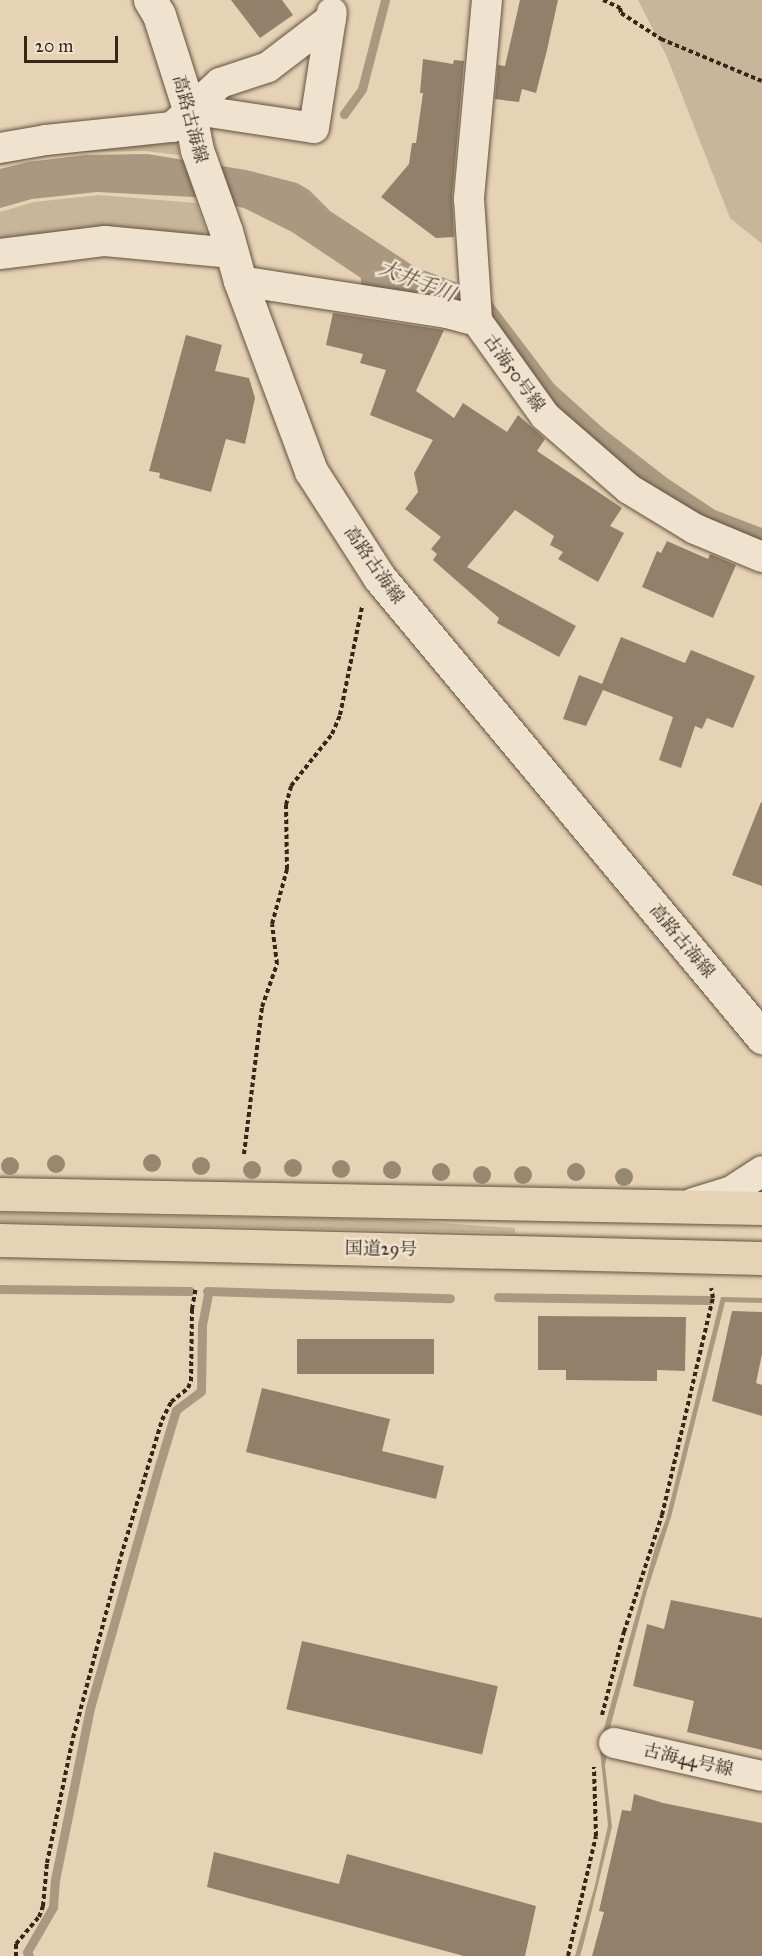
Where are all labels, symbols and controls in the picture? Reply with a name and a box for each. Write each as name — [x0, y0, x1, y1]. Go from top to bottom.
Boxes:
scale bar — [27, 24, 122, 62]
text: 20 m — [35, 35, 73, 57]
street label: 高路古海線 — [168, 73, 212, 165]
water label: 大井手川 — [375, 255, 459, 307]
street label: 古海50号線 — [479, 330, 549, 416]
street label: 高路古海線 — [339, 522, 409, 608]
street label: 高路古海線 — [645, 900, 719, 982]
street label: 国道29号 — [345, 1238, 417, 1260]
street label: 古海44号線 — [641, 1739, 735, 1781]

